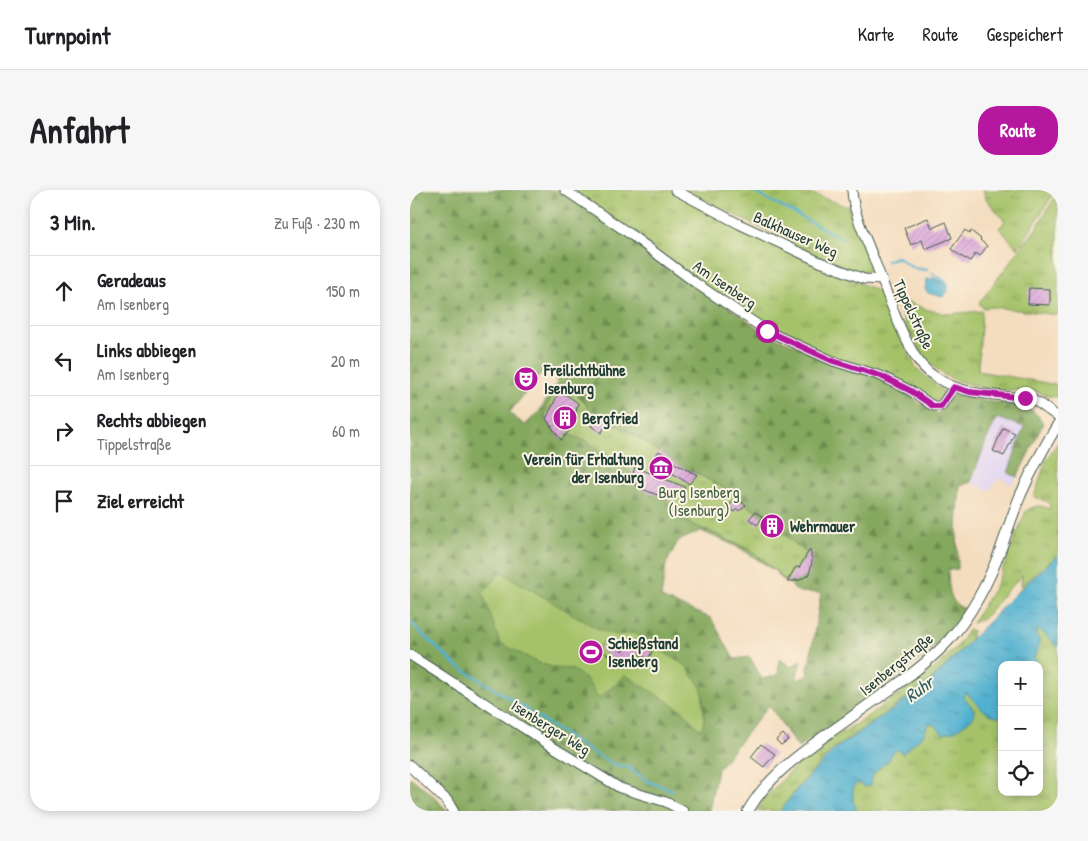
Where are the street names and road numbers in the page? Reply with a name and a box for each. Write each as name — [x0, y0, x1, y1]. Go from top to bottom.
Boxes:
street label: Balkhauser Weg — [750, 206, 842, 262]
street label: Am Isenberg — [689, 255, 761, 313]
street label: Tippelstraße — [888, 276, 940, 353]
street label: Isenbergstraße — [855, 627, 938, 700]
street label: Isenberger Weg — [507, 694, 595, 760]

